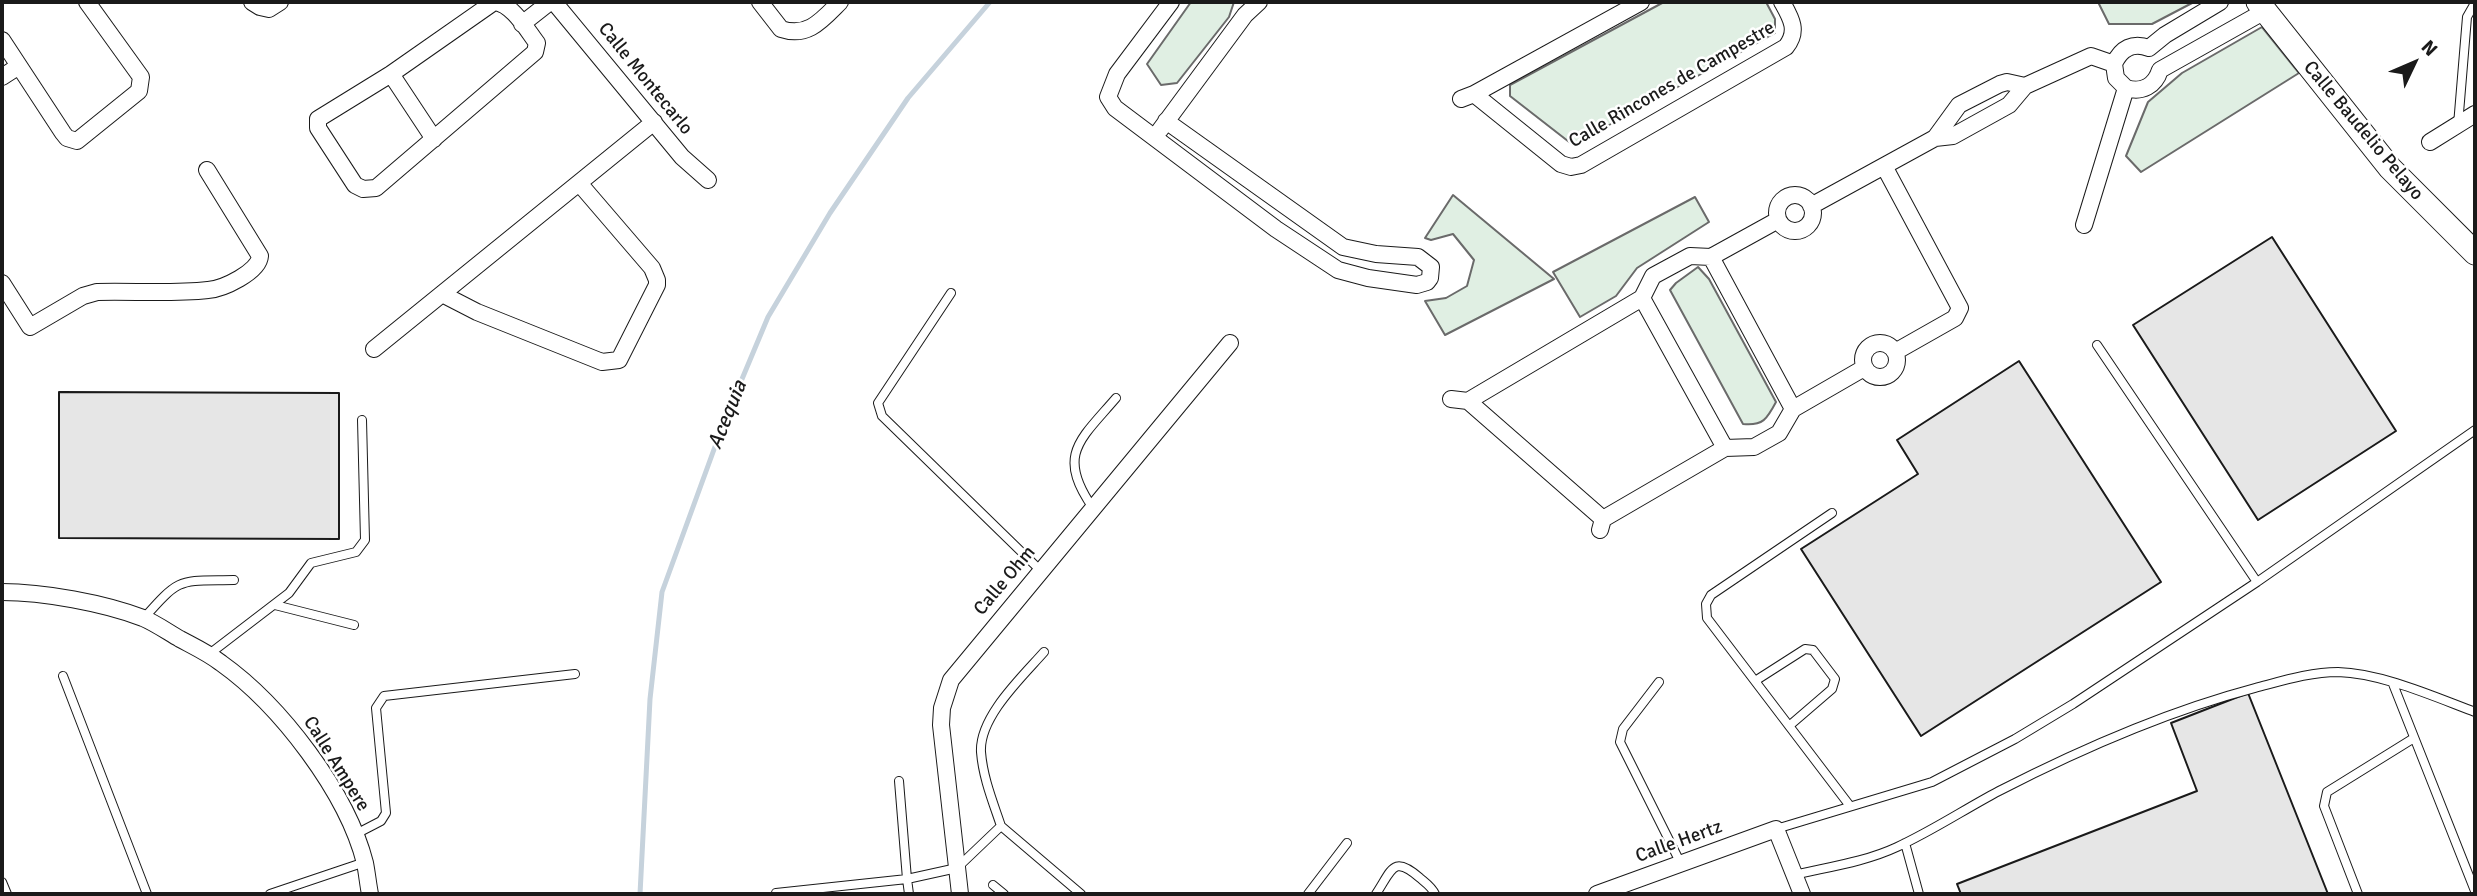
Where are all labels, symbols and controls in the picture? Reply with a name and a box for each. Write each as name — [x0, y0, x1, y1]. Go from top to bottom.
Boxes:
street label: Calle Rincones de Campestre — [1565, 17, 1779, 153]
street label: Calle Montecarlo — [593, 18, 697, 140]
north arrow — [2379, 28, 2449, 98]
text: N — [2416, 35, 2442, 62]
street label: Calle Baudelio Pelayo — [2298, 57, 2428, 205]
water label: Acequia — [703, 377, 753, 453]
street label: Calle Ohm — [969, 542, 1041, 620]
street label: Calle Ampere — [298, 712, 374, 816]
street label: Calle Hertz — [1633, 816, 1725, 868]

